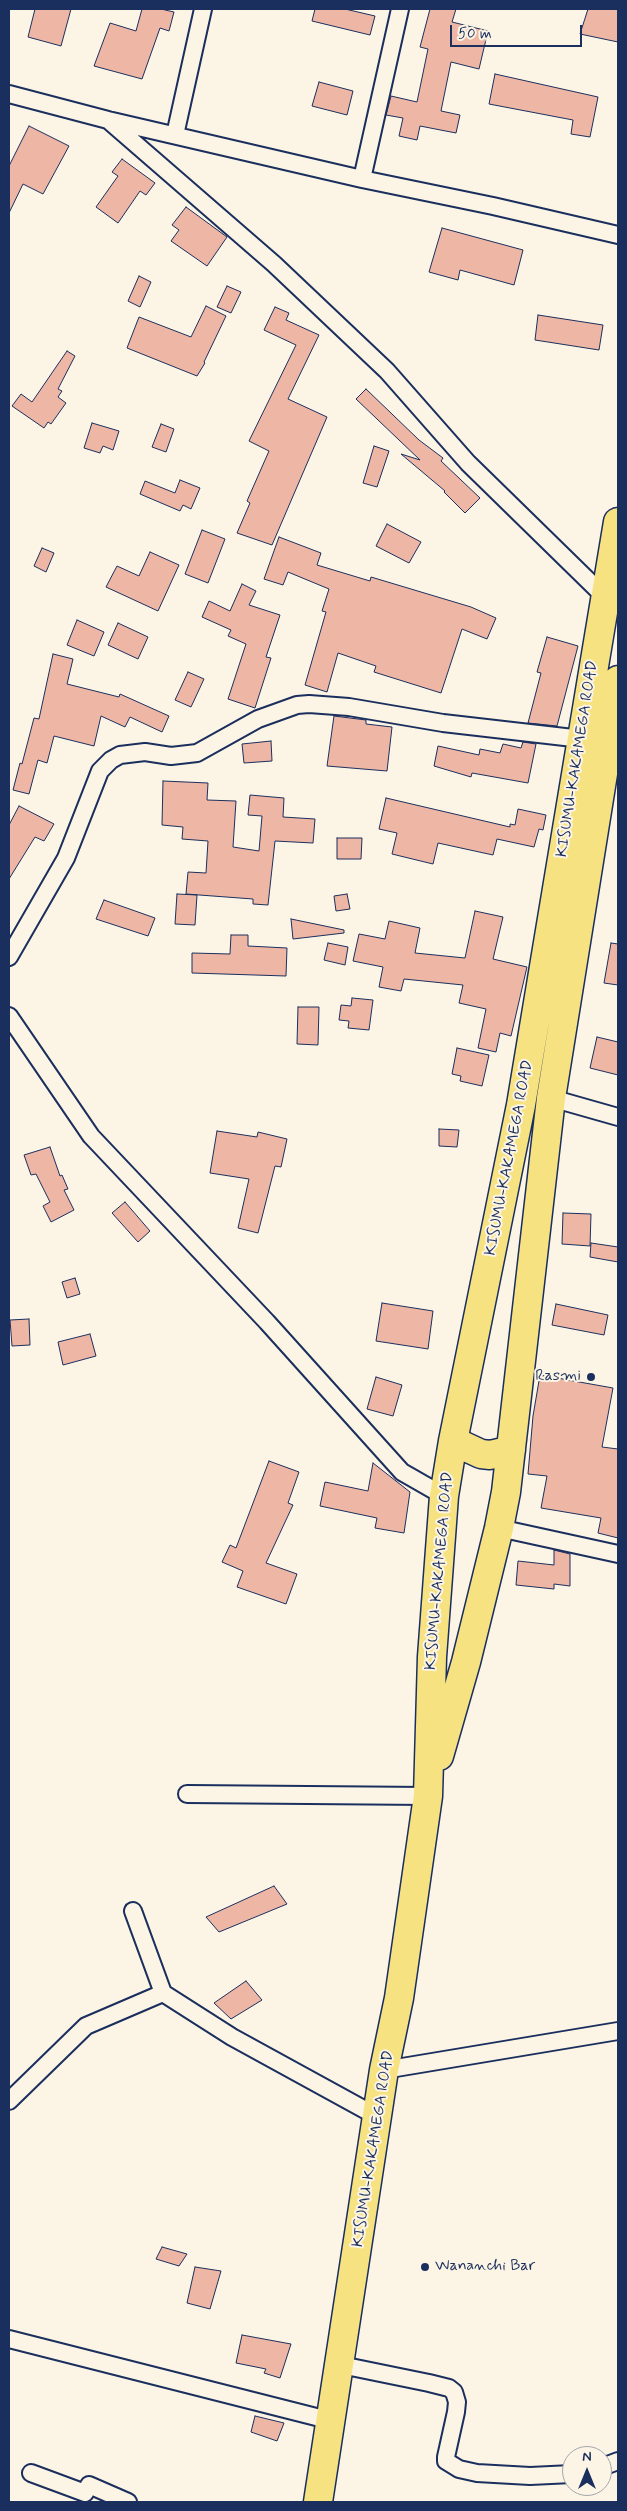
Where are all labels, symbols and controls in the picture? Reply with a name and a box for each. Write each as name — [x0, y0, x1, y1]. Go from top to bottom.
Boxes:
scale bar — [452, 15, 584, 47]
text: 50 m — [458, 24, 492, 44]
street label: KISUMU-KAKAMEGA ROAD — [553, 659, 603, 859]
street label: KISUMU-KAKAMEGA ROAD — [482, 1059, 538, 1257]
place label: Rasmi — [535, 1367, 581, 1387]
marker: Rasmi — [585, 1371, 597, 1383]
street label: KISUMU-KAKAMEGA ROAD — [422, 1471, 458, 1671]
street label: KISUMU-KAKAMEGA ROAD — [349, 2049, 399, 2249]
place label: Wananchi Bar — [435, 2257, 535, 2277]
marker: Wananchi Bar — [419, 2261, 431, 2273]
north arrow — [562, 2446, 612, 2496]
text: N — [582, 2448, 592, 2466]

